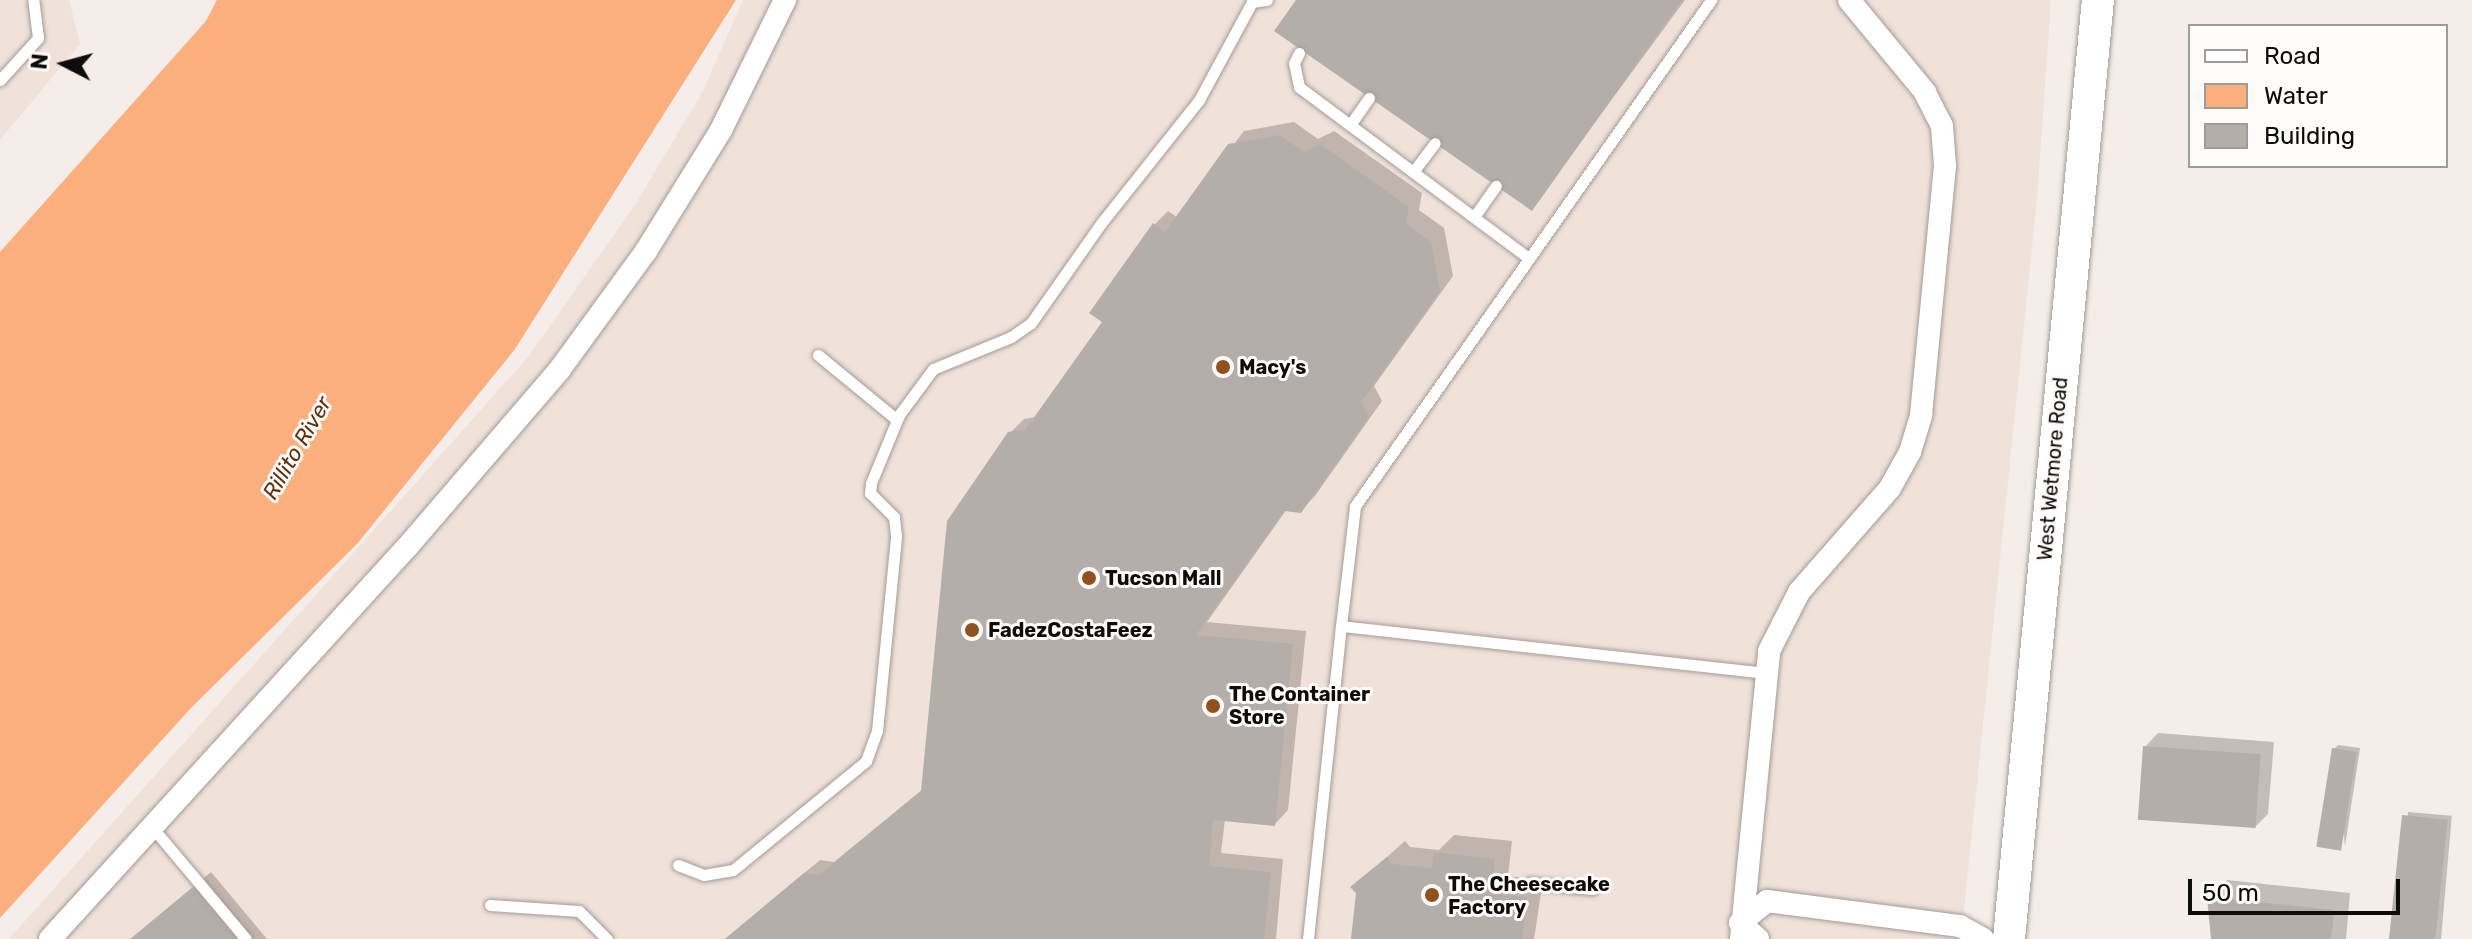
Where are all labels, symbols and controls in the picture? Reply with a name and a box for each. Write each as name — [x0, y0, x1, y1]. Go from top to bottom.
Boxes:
north arrow — [24, 24, 104, 104]
legend — [2188, 24, 2448, 168]
text: Road — [2264, 42, 2321, 70]
text: N — [25, 52, 54, 71]
text: Water — [2264, 82, 2328, 110]
text: Building — [2264, 122, 2355, 150]
place label: Macy's — [1239, 355, 1306, 379]
marker: Macy's — [1214, 358, 1232, 376]
street label: West Wetmore Road — [2033, 376, 2073, 562]
water label: Rillito River — [257, 392, 337, 504]
place label: Tucson Mall — [1105, 566, 1221, 590]
marker: Tucson Mall — [1080, 569, 1098, 587]
place label: FadezCostaFeez — [988, 618, 1153, 642]
marker: FadezCostaFeez — [963, 621, 981, 639]
place label: The Container Store — [1229, 682, 1370, 729]
marker: The Container Store — [1204, 697, 1222, 715]
scale bar — [2192, 863, 2404, 913]
place label: The Cheesecake Factory — [1448, 872, 1610, 919]
text: 50 m — [2202, 879, 2259, 907]
marker: The Cheesecake Factory — [1423, 886, 1441, 904]

